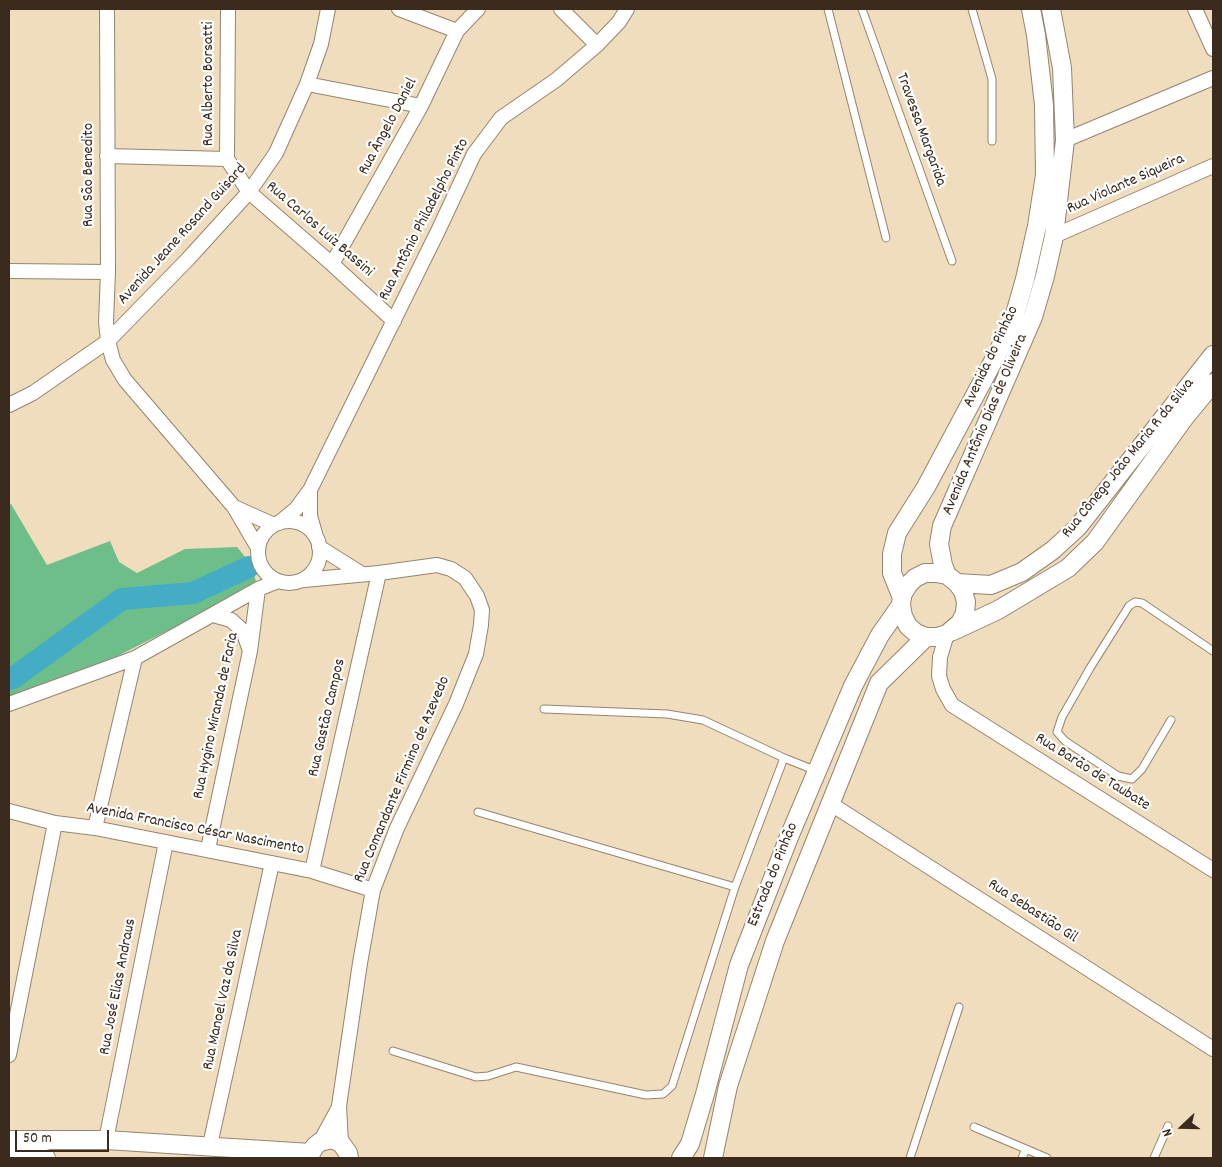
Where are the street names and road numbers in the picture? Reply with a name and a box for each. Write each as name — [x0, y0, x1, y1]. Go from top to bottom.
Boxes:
street label: Rua Alberto Borsatti — [200, 22, 220, 146]
street label: Travessa Margarida — [891, 71, 949, 189]
street label: Rua Ângelo Daniel — [355, 75, 423, 179]
street label: Rua São Benedito — [80, 123, 100, 227]
street label: Rua Antônio Philadelpho Pinto — [376, 136, 474, 304]
street label: Rua Violante Siqueira — [1064, 151, 1188, 219]
street label: Avenida Jeane Rosand Guisard — [115, 161, 251, 309]
street label: Rua Carlos Luiz Bassini — [261, 178, 377, 282]
street label: Avenida do Pinhão — [960, 303, 1024, 411]
street label: Avenida Antônio Dias de Oliveira — [939, 332, 1033, 518]
street label: Rua Cônego João Maria R da Silva — [1059, 375, 1199, 543]
street label: Rua Hygino Miranda de Faria — [190, 631, 244, 801]
street label: Rua Gastão Campos — [305, 657, 351, 779]
street label: Rua Comandante Firmino de Azevedo — [351, 674, 455, 886]
street label: Rua Barão de Taubate — [1031, 730, 1153, 816]
street label: Avenida Francisco César Nascimento — [85, 799, 305, 861]
street label: Estrada do Pinhão — [744, 820, 804, 930]
street label: Rua Sebastião Gil — [983, 876, 1081, 948]
street label: Rua José Elias Andraus — [96, 917, 142, 1057]
street label: Rua Manoel Vaz da Silva — [200, 928, 248, 1072]

